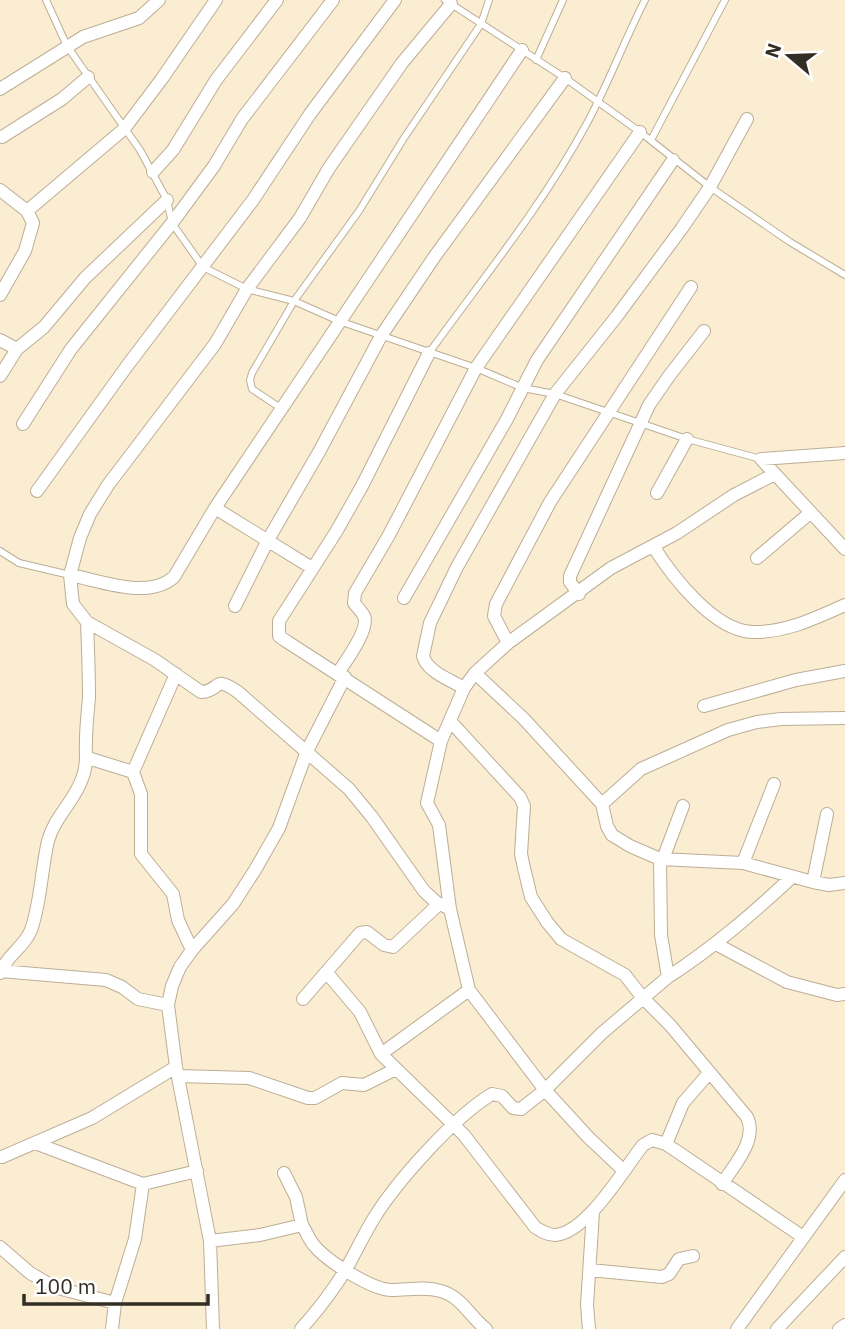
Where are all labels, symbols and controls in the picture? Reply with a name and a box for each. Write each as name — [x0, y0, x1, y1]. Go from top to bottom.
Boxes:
north arrow — [754, 21, 824, 91]
text: N — [759, 40, 787, 61]
scale bar — [24, 1262, 208, 1306]
text: 100 m — [35, 1272, 96, 1300]

